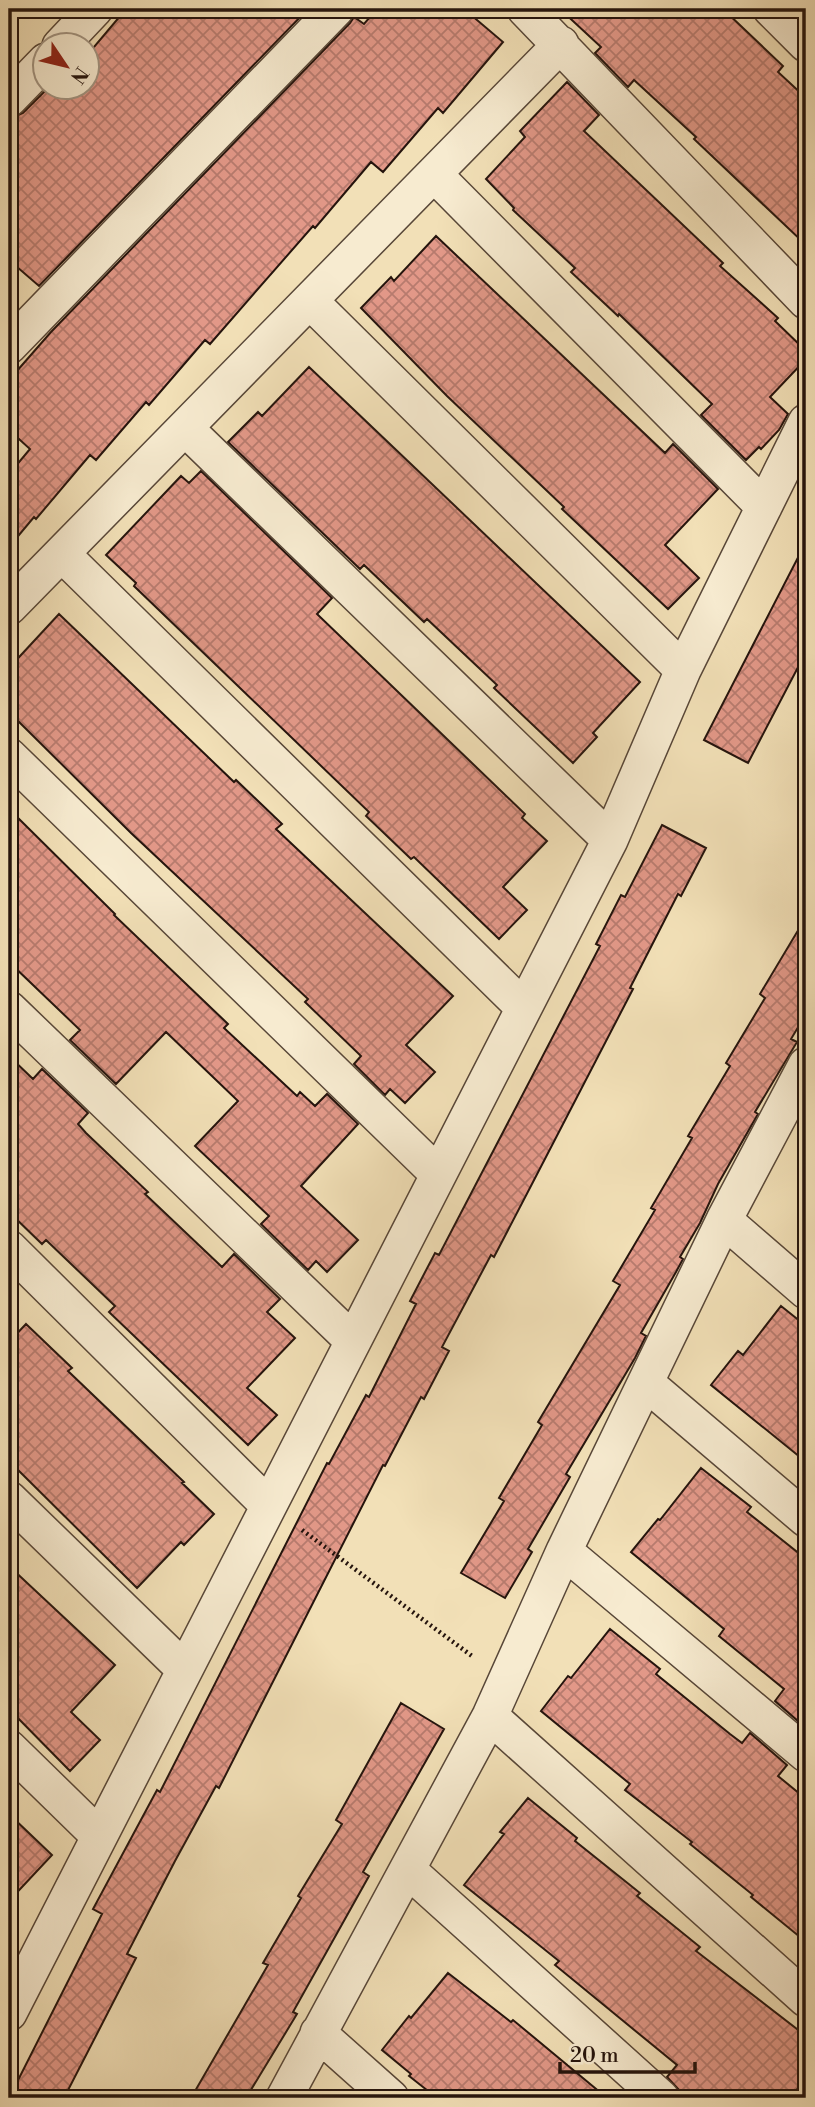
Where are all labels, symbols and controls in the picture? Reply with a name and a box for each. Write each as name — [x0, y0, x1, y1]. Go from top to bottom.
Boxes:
north arrow — [32, 32, 102, 102]
text: N — [65, 62, 93, 88]
scale bar — [560, 2030, 694, 2074]
text: 20 m — [570, 2043, 619, 2069]

